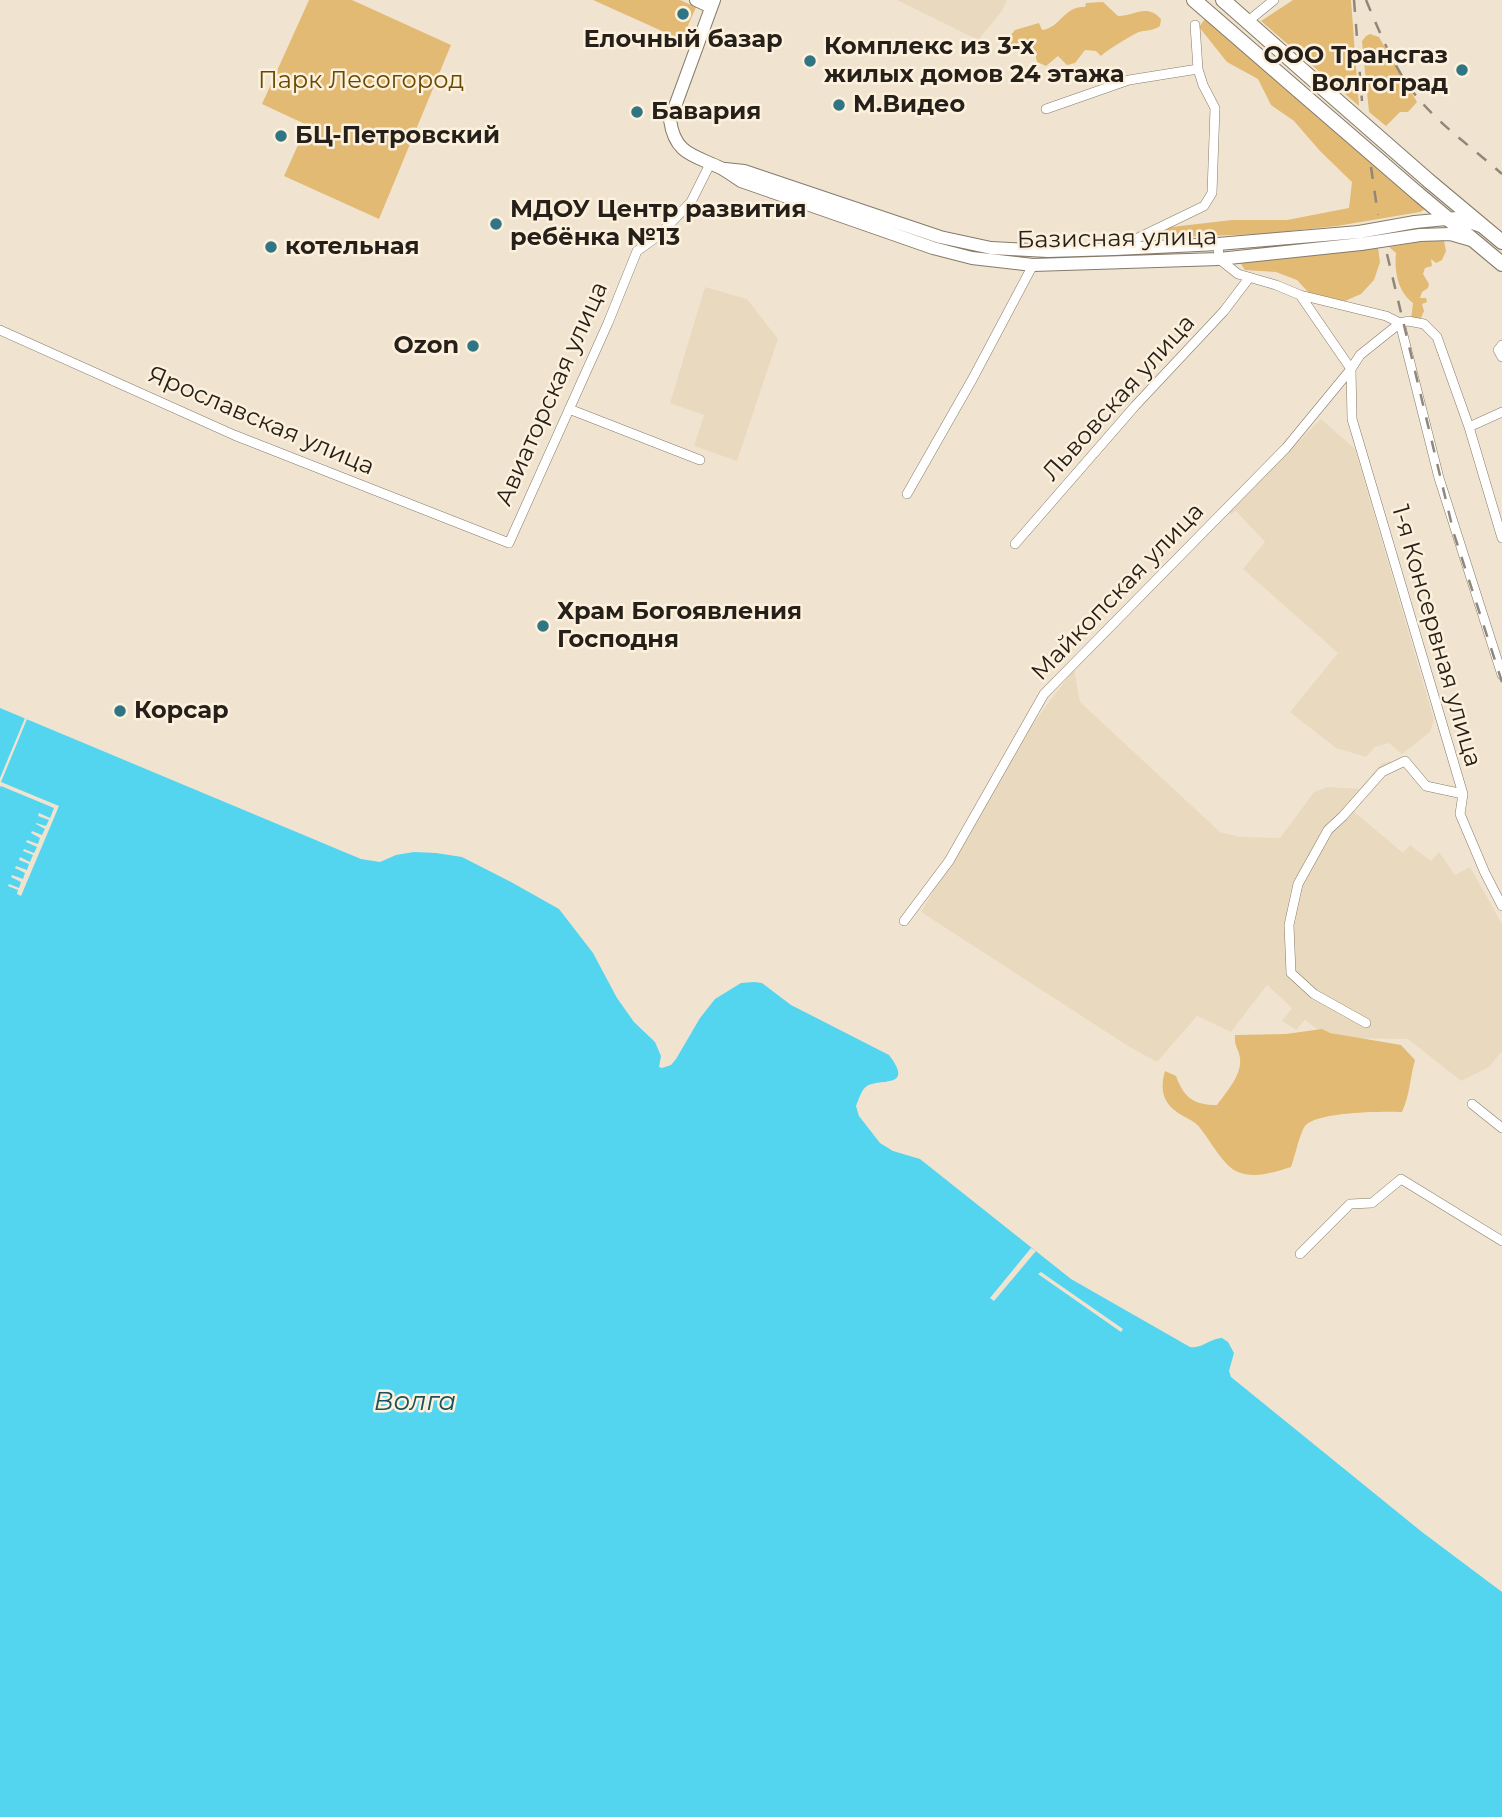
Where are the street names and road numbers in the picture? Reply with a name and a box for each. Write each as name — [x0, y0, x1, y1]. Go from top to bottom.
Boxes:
street label: Базисная улица — [1017, 223, 1217, 255]
street label: Авиаторская улица — [490, 277, 614, 511]
street label: Львовская улица — [1037, 309, 1201, 487]
street label: Ярославская улица — [143, 360, 379, 482]
street label: Майкопская улица — [1026, 497, 1210, 687]
street label: 1-я Консервная улица — [1385, 502, 1487, 770]

